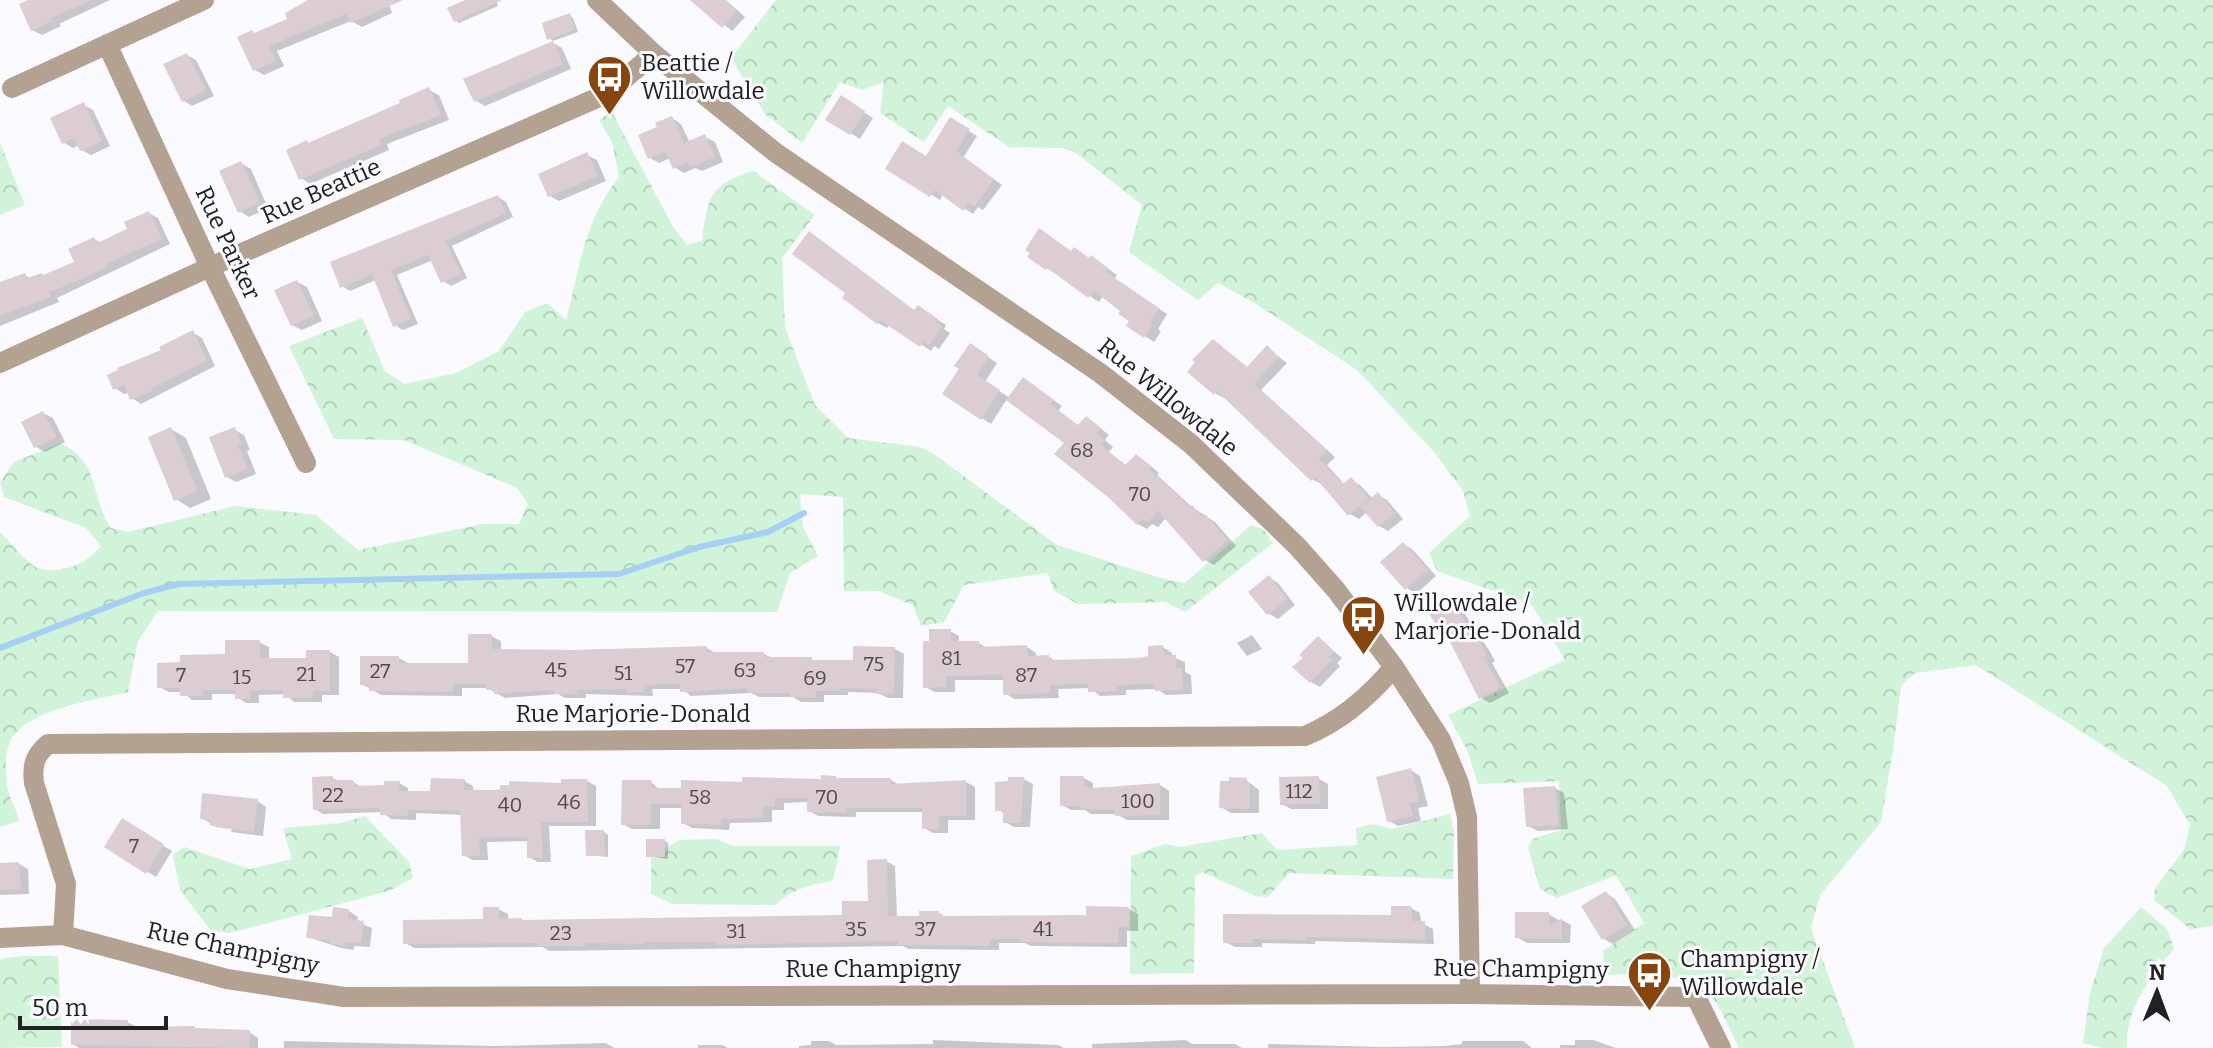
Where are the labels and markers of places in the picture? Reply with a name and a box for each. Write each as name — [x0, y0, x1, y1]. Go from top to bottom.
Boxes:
place label: Beattie / Willowdale — [641, 49, 765, 105]
bus stop icon: Beattie / Willowdale — [586, 53, 634, 116]
place label: Willowdale / Marjorie-Donald — [1394, 589, 1581, 645]
bus stop icon: Willowdale / Marjorie-Donald — [1339, 593, 1387, 656]
place label: Champigny / Willowdale — [1680, 945, 1820, 1001]
bus stop icon: Champigny / Willowdale — [1625, 949, 1673, 1012]

